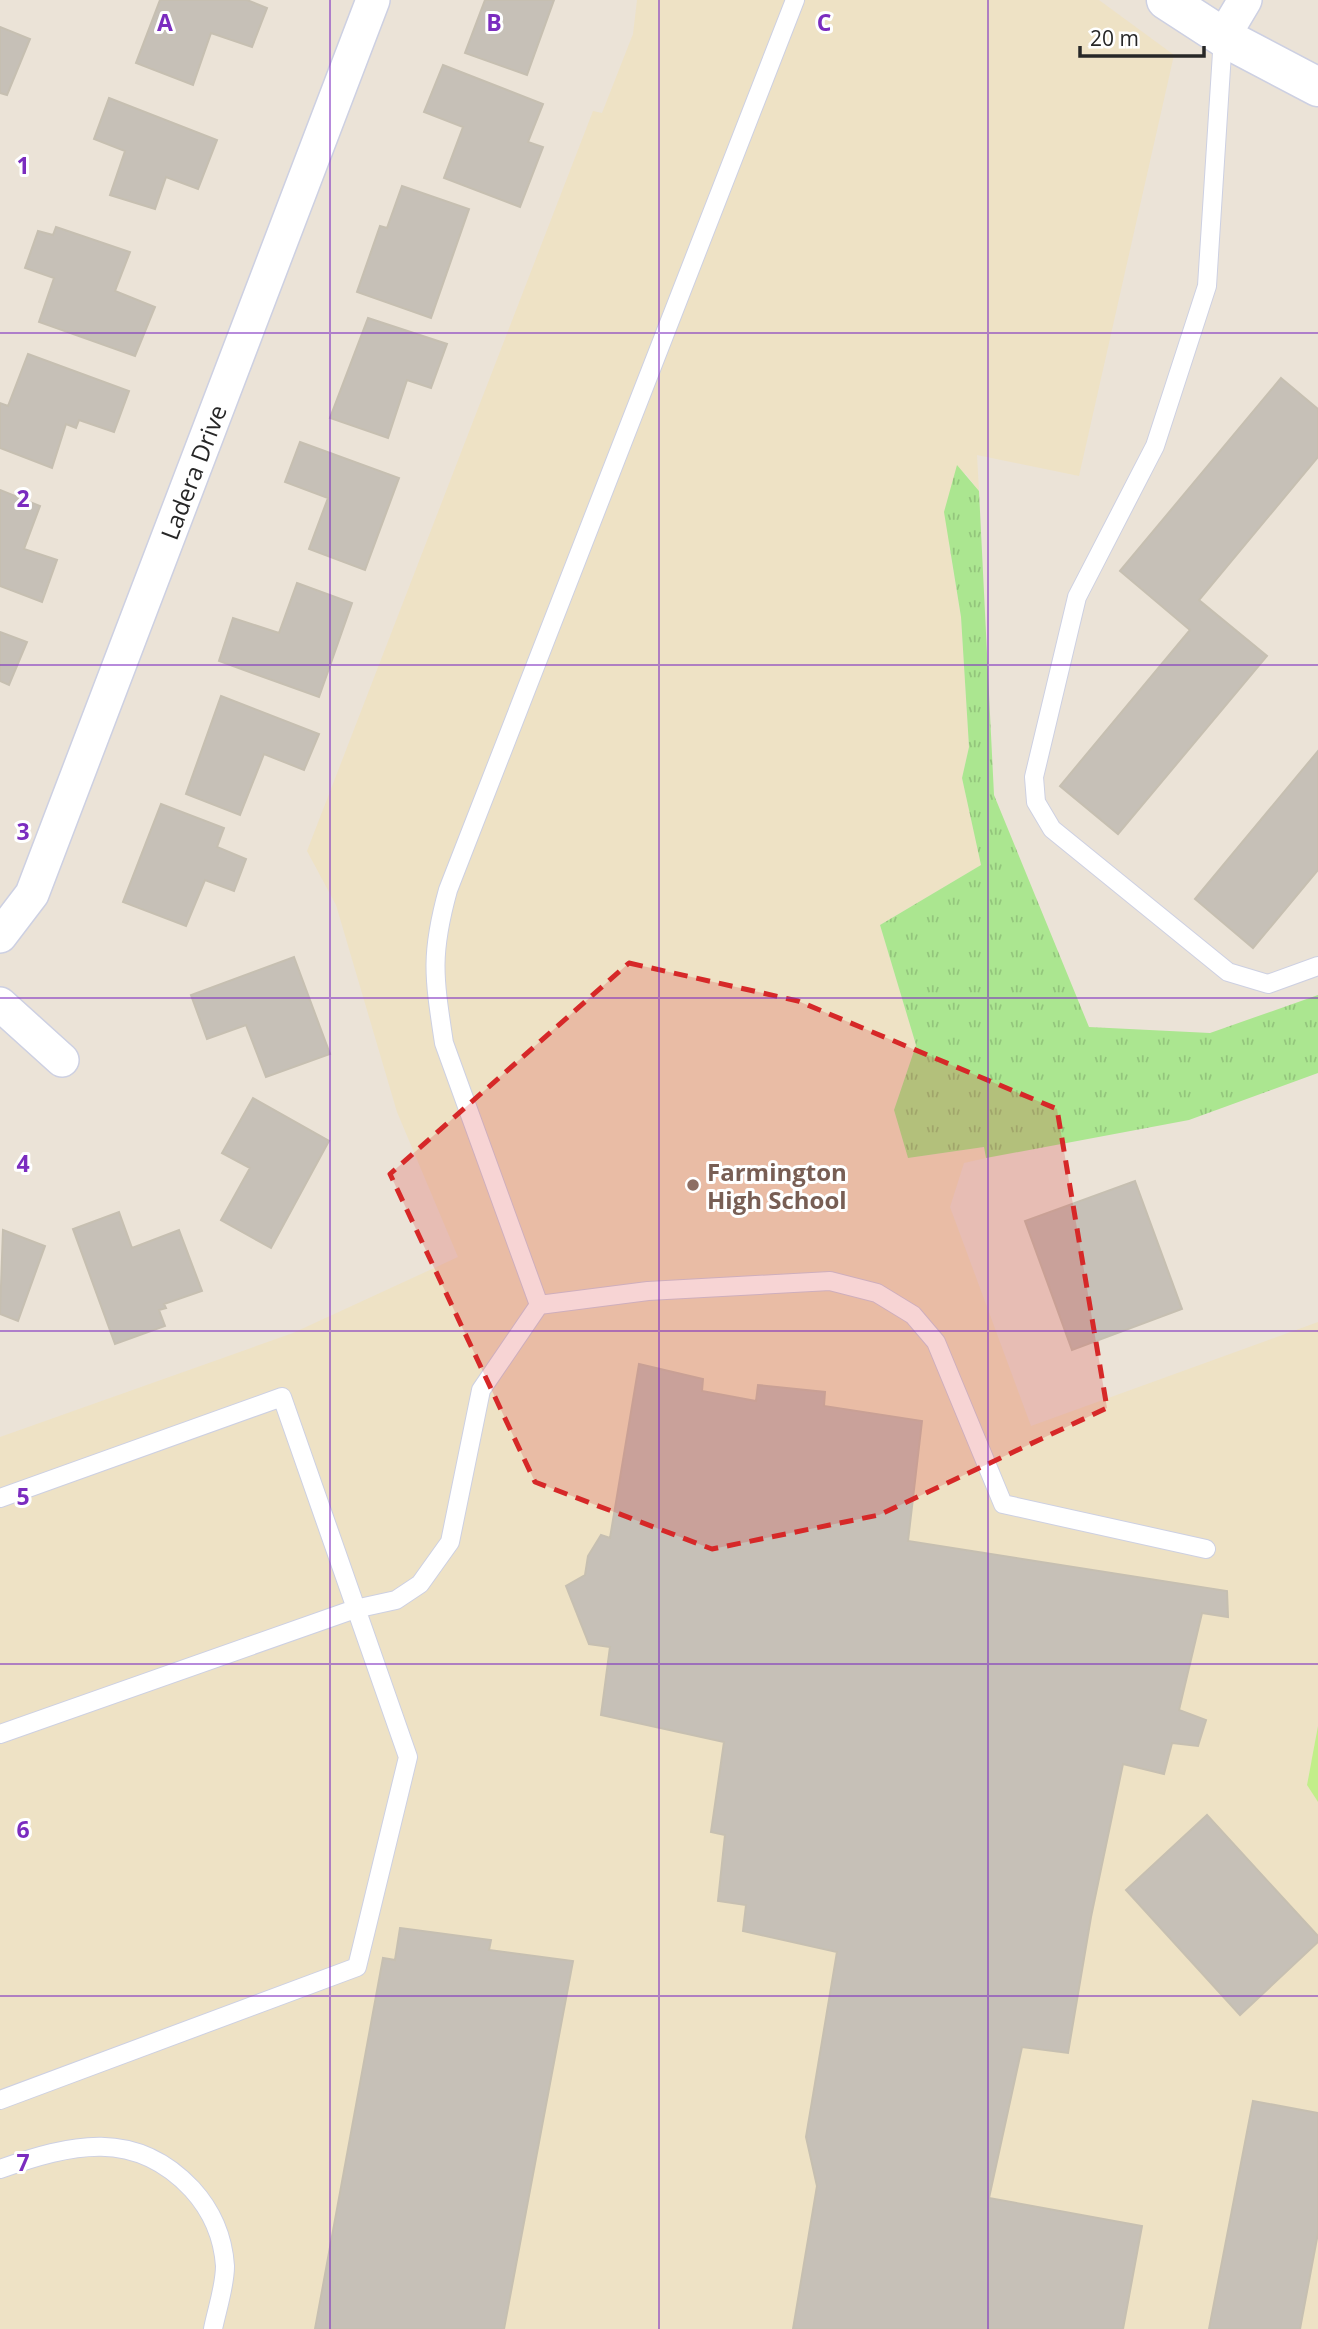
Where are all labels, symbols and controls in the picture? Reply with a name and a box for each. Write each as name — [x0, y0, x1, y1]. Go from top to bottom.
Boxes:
text: A — [157, 6, 173, 38]
text: B — [486, 6, 502, 38]
text: C — [817, 6, 831, 38]
scale bar — [1080, 14, 1204, 58]
text: 20 m — [1090, 24, 1139, 52]
text: 1 — [16, 149, 30, 181]
street label: Ladera Drive — [152, 400, 234, 544]
text: 2 — [16, 482, 30, 514]
text: 3 — [16, 815, 30, 847]
text: 4 — [16, 1147, 30, 1179]
place label: Farmington High School — [707, 1155, 847, 1216]
marker: Farmington High School — [685, 1177, 701, 1193]
text: 5 — [16, 1480, 30, 1512]
text: 6 — [16, 1813, 30, 1845]
text: 7 — [16, 2146, 30, 2178]

